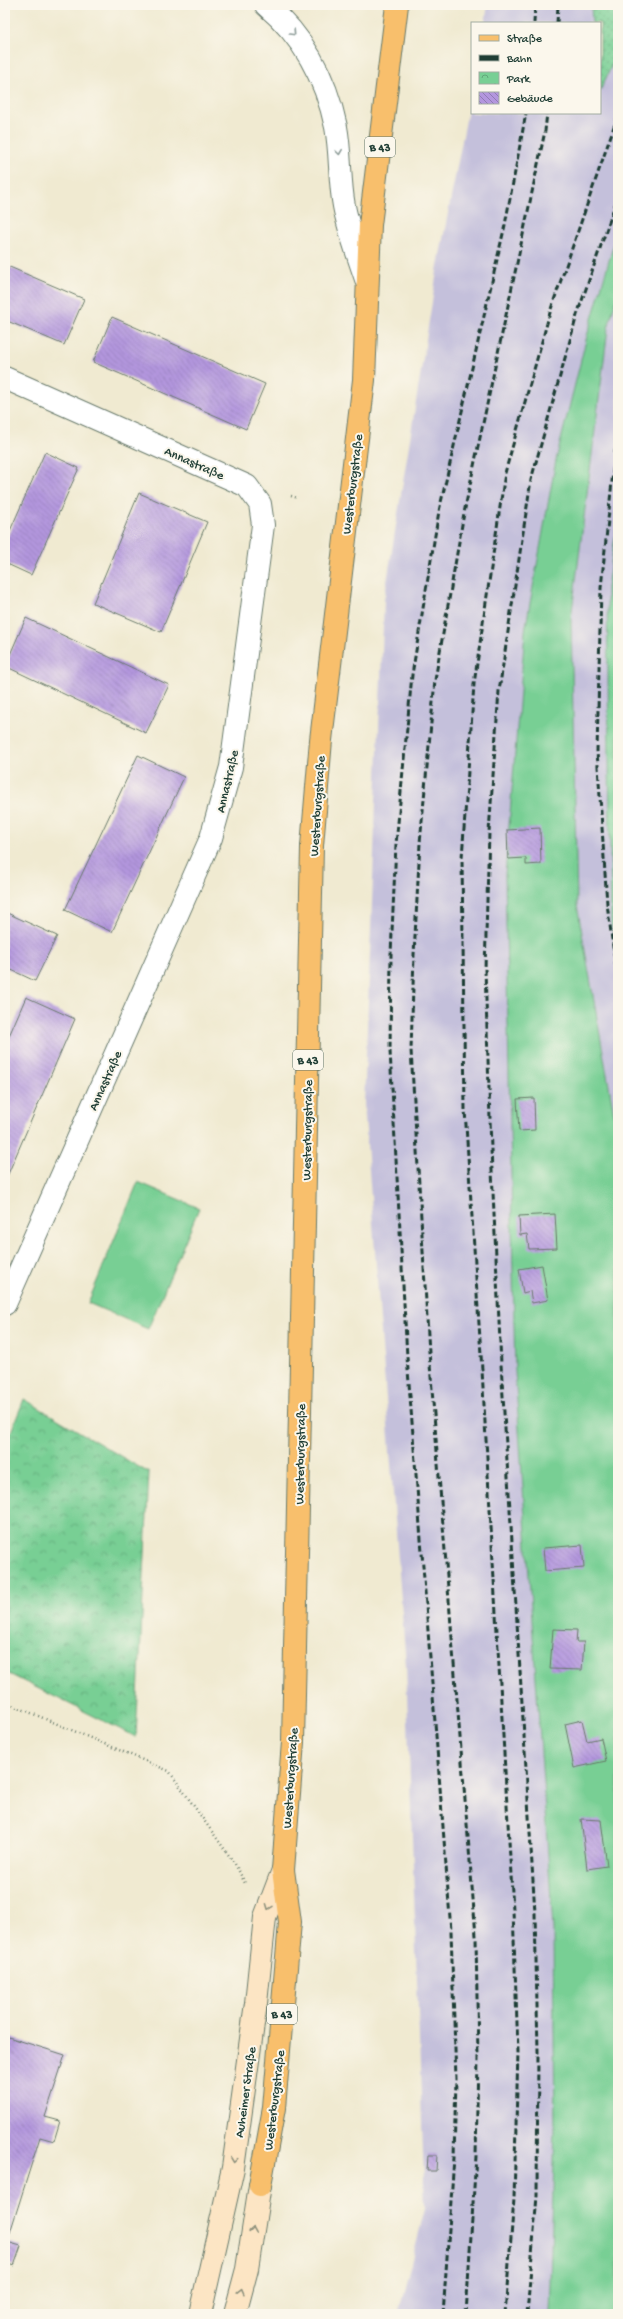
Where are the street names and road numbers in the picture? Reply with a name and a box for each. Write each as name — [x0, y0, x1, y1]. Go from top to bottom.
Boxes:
road number: B 43 — [365, 137, 395, 157]
street label: Westerburgstraße — [340, 433, 367, 535]
street label: Annastraße — [162, 444, 226, 484]
street label: Annastraße — [214, 749, 243, 814]
street label: Westerburgstraße — [308, 755, 330, 857]
street label: Annastraße — [86, 1049, 126, 1113]
road number: B 43 — [293, 1050, 323, 1070]
street label: Westerburgstraße — [300, 1079, 317, 1180]
street label: Westerburgstraße — [293, 1403, 310, 1504]
street label: Westerburgstraße — [281, 1727, 303, 1829]
road number: B 43 — [267, 2004, 297, 2024]
street label: Auheimer Straße — [233, 2046, 260, 2139]
street label: Westerburgstraße — [262, 2049, 289, 2151]

